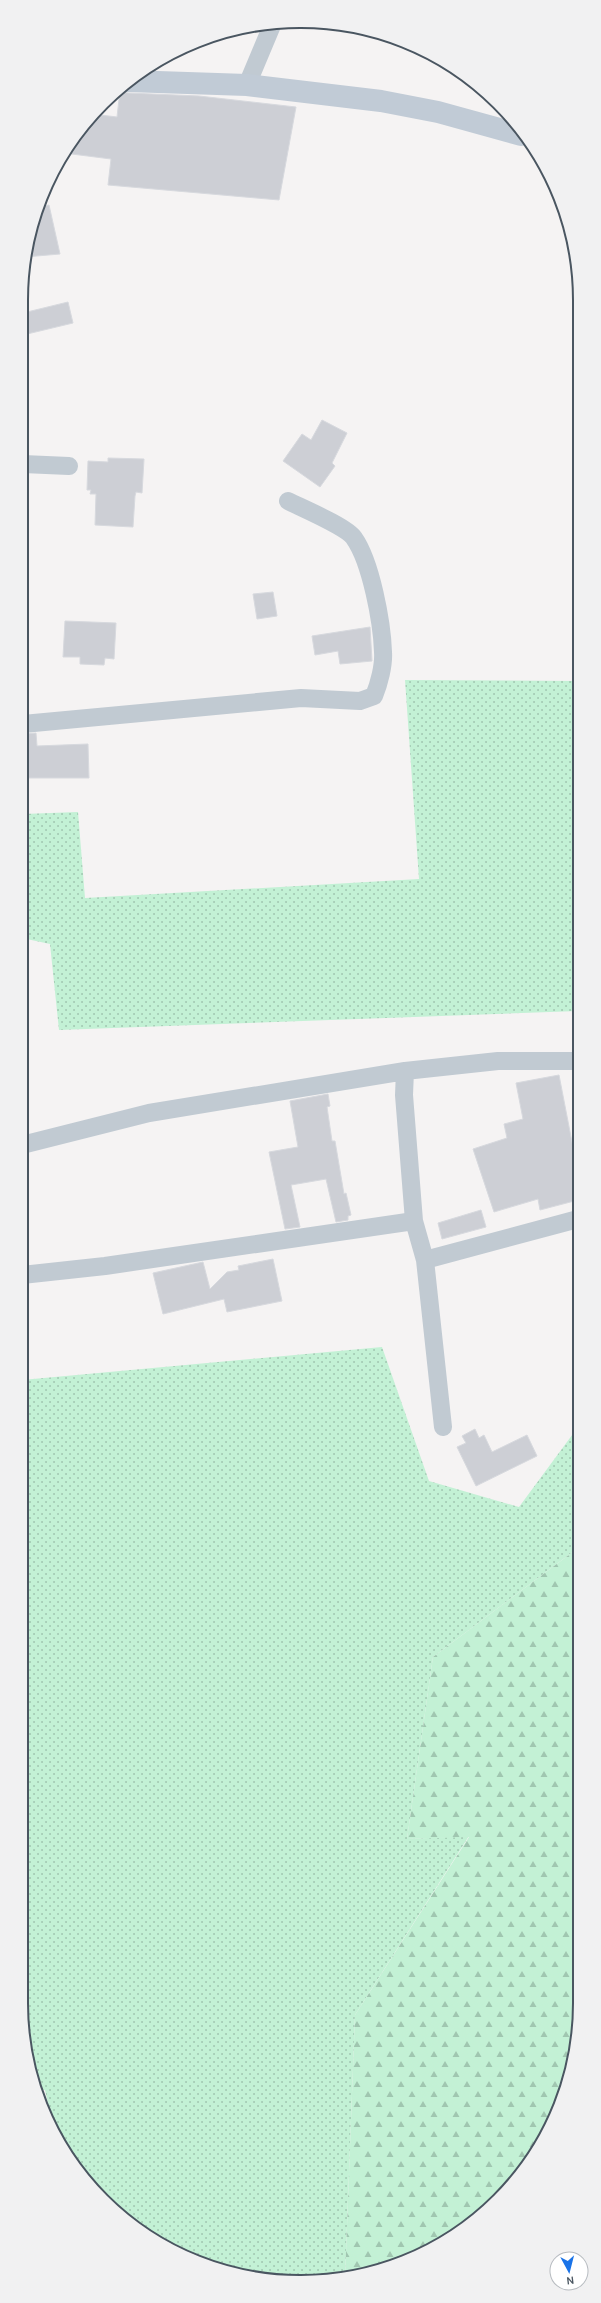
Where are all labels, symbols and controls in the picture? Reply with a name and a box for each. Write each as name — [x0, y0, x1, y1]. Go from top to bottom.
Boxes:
north arrow — [549, 2251, 589, 2291]
text: N — [565, 2273, 575, 2287]

